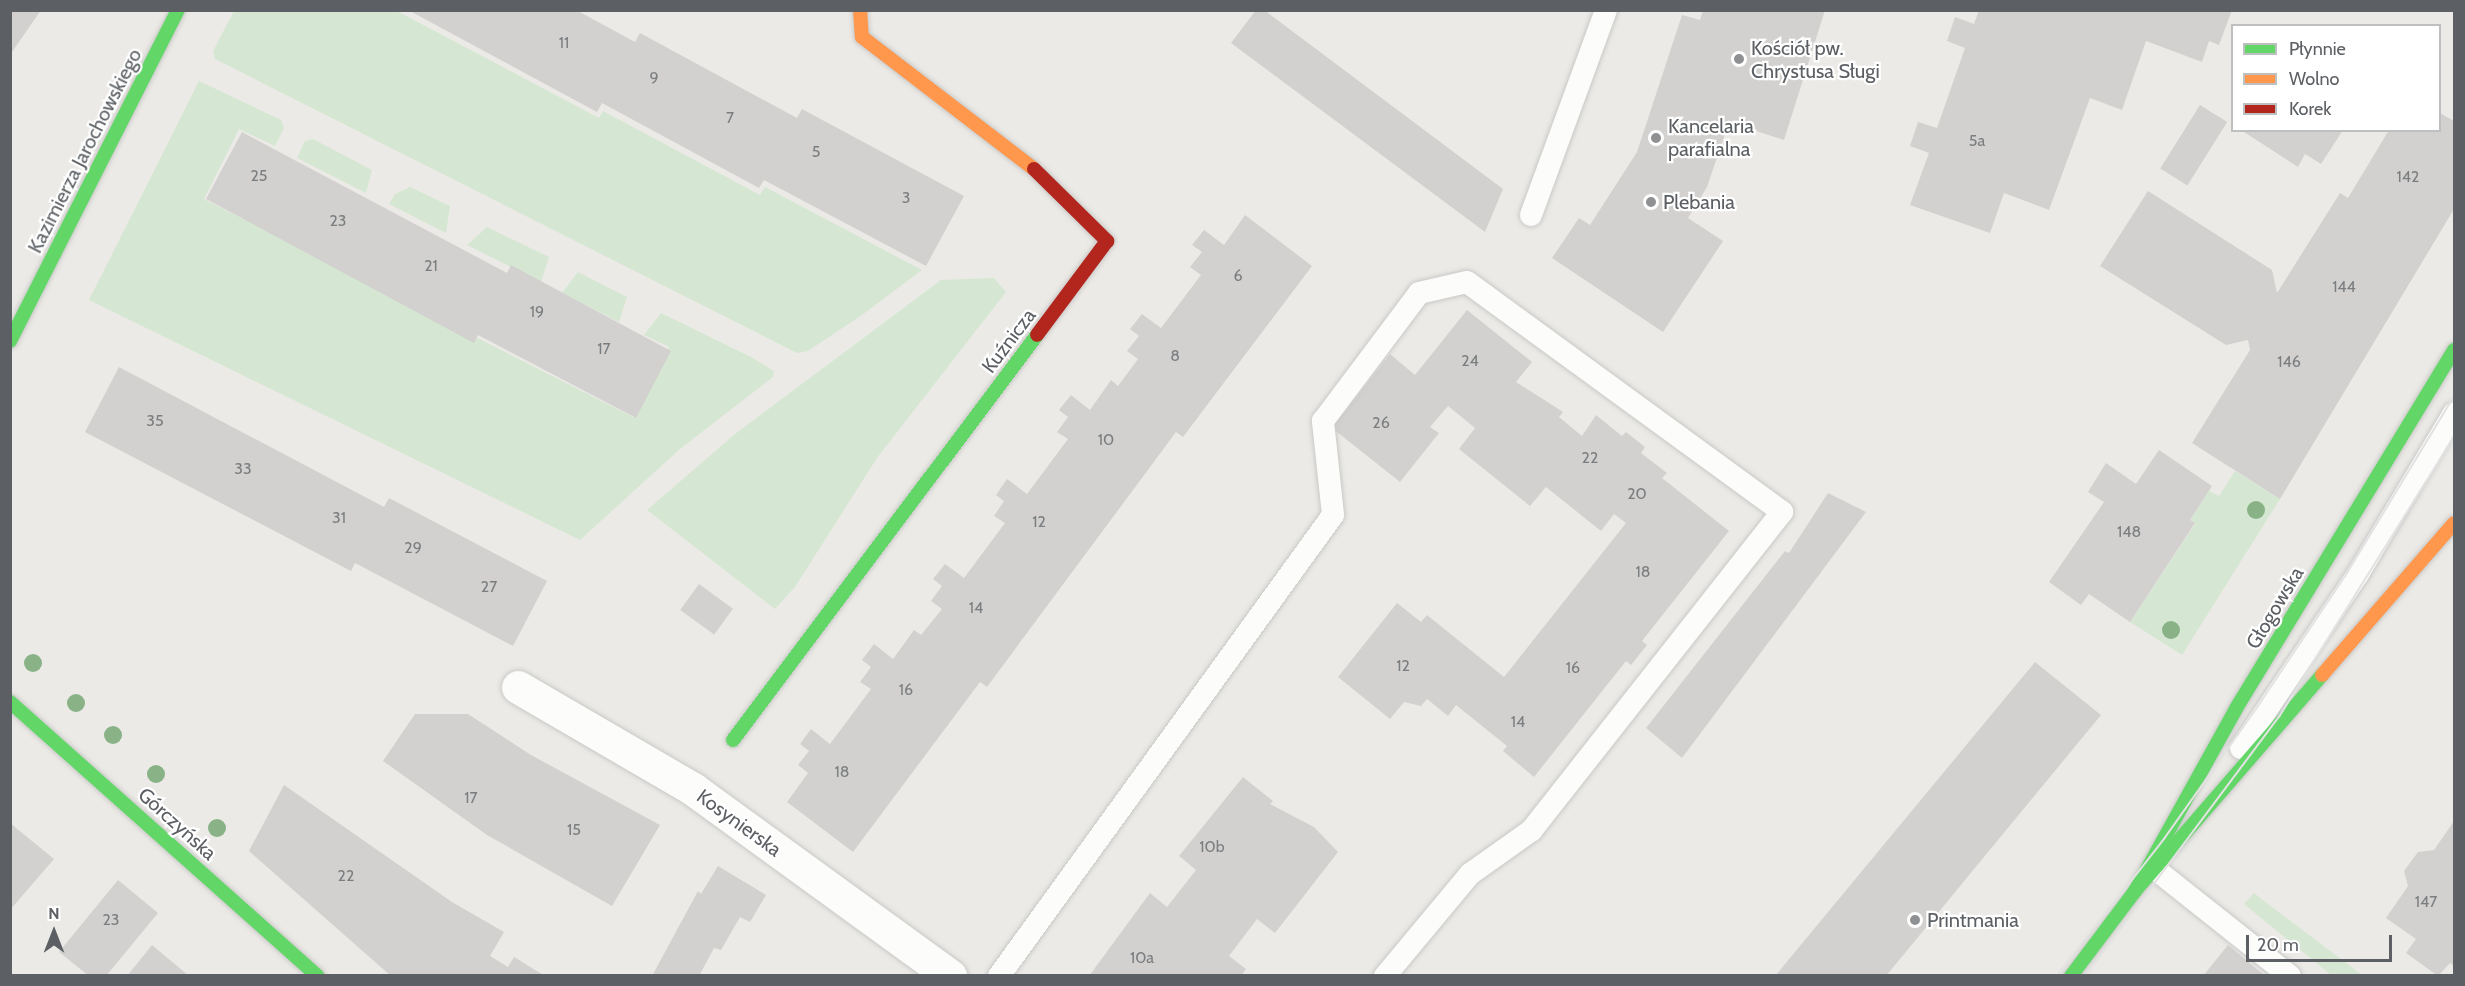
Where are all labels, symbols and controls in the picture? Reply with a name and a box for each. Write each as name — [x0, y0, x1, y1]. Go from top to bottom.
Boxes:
legend — [2231, 24, 2441, 132]
house number: 11 — [559, 33, 569, 53]
place label: Kościół pw. Chrystusa Sługi — [1751, 36, 1880, 83]
text: Płynnie — [2289, 38, 2346, 60]
street label: Kazimierza Jarochowskiego — [23, 45, 147, 257]
marker: Kościół pw. Chrystusa Sługi — [1732, 52, 1746, 66]
house number: 9 — [649, 68, 659, 88]
text: Wolno — [2289, 68, 2339, 90]
text: Korek — [2289, 98, 2331, 120]
house number: 7 — [726, 108, 734, 128]
place label: Kancelaria parafialna — [1668, 114, 1754, 161]
marker: Kancelaria parafialna — [1649, 131, 1663, 145]
house number: 5a — [1969, 131, 1985, 151]
house number: 5 — [812, 142, 820, 162]
house number: 25 — [250, 166, 268, 186]
house number: 142 — [2397, 167, 2419, 187]
house number: 3 — [902, 188, 910, 208]
place label: Plebania — [1663, 190, 1735, 214]
marker: Plebania — [1644, 195, 1658, 209]
house number: 23 — [329, 211, 347, 231]
house number: 21 — [424, 256, 438, 276]
house number: 6 — [1233, 266, 1243, 286]
house number: 144 — [2332, 277, 2356, 297]
house number: 19 — [530, 302, 544, 322]
street label: Kuźnicza — [977, 304, 1041, 378]
house number: 17 — [597, 339, 611, 359]
house number: 8 — [1170, 346, 1180, 366]
house number: 24 — [1461, 351, 1479, 371]
house number: 146 — [2277, 352, 2301, 372]
house number: 35 — [146, 411, 164, 431]
house number: 26 — [1372, 413, 1390, 433]
house number: 10 — [1098, 430, 1114, 450]
house number: 22 — [1582, 448, 1598, 468]
house number: 33 — [234, 459, 252, 479]
house number: 20 — [1627, 484, 1647, 504]
house number: 31 — [332, 508, 346, 528]
house number: 12 — [1032, 512, 1046, 532]
house number: 148 — [2117, 522, 2141, 542]
house number: 29 — [404, 538, 422, 558]
house number: 18 — [1636, 562, 1650, 582]
street label: Głogowska — [2241, 563, 2309, 653]
house number: 27 — [481, 577, 497, 597]
house number: 14 — [969, 598, 983, 618]
house number: 12 — [1396, 656, 1410, 676]
house number: 16 — [1566, 658, 1580, 678]
house number: 16 — [899, 680, 913, 700]
house number: 14 — [1511, 712, 1525, 732]
house number: 18 — [835, 762, 849, 782]
street label: Górczyńska — [133, 783, 221, 865]
street label: Kosynierska — [692, 784, 786, 862]
house number: 17 — [464, 788, 478, 808]
house number: 15 — [567, 820, 581, 840]
house number: 10b — [1199, 837, 1225, 857]
house number: 22 — [338, 866, 354, 886]
house number: 147 — [2415, 892, 2437, 912]
north arrow — [24, 902, 84, 962]
text: N — [48, 904, 60, 923]
place label: Printmania — [1927, 908, 2019, 932]
house number: 23 — [102, 910, 120, 930]
marker: Printmania — [1908, 913, 1922, 927]
scale bar — [2249, 923, 2394, 961]
text: 20 m — [2257, 934, 2299, 956]
house number: 10a — [1130, 948, 1154, 968]

